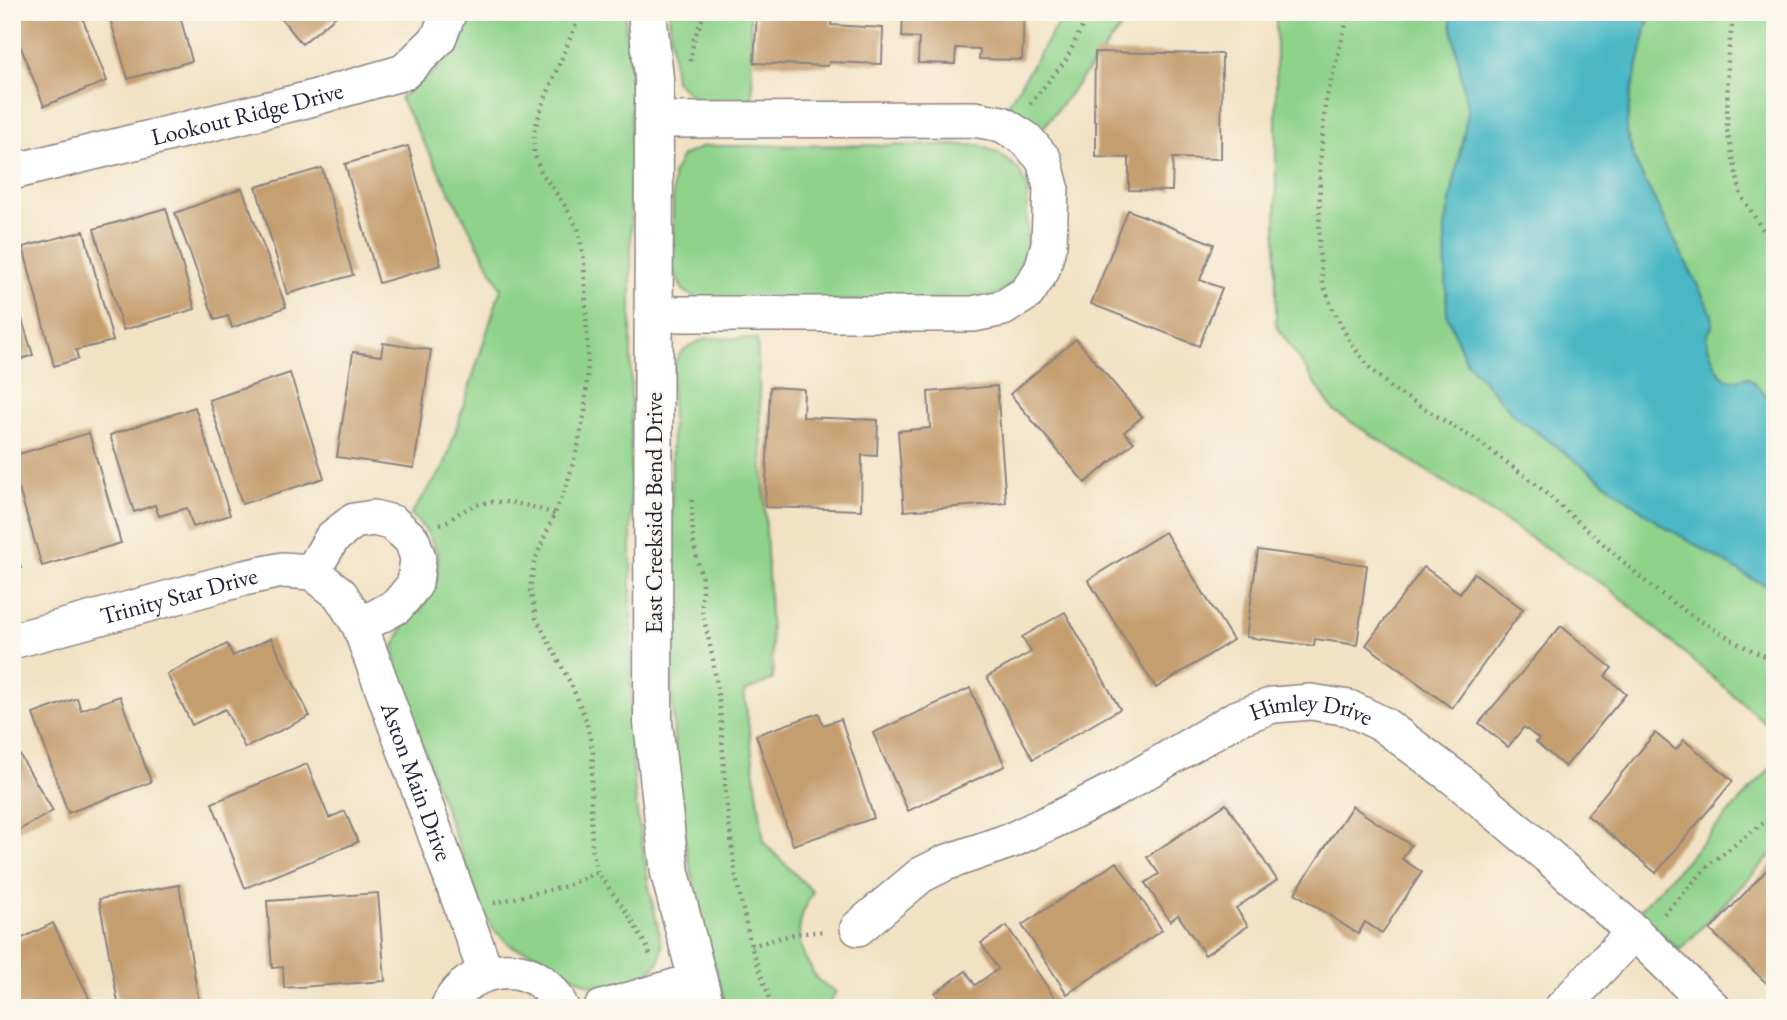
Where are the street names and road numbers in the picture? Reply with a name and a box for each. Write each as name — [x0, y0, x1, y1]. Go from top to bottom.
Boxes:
street label: Lookout Ridge Drive — [148, 74, 346, 152]
street label: East Creekside Bend Drive — [638, 392, 669, 634]
street label: Trinity Star Drive — [97, 560, 260, 631]
street label: Himley Drive — [1245, 686, 1378, 732]
street label: Aston Main Drive — [374, 697, 460, 865]

